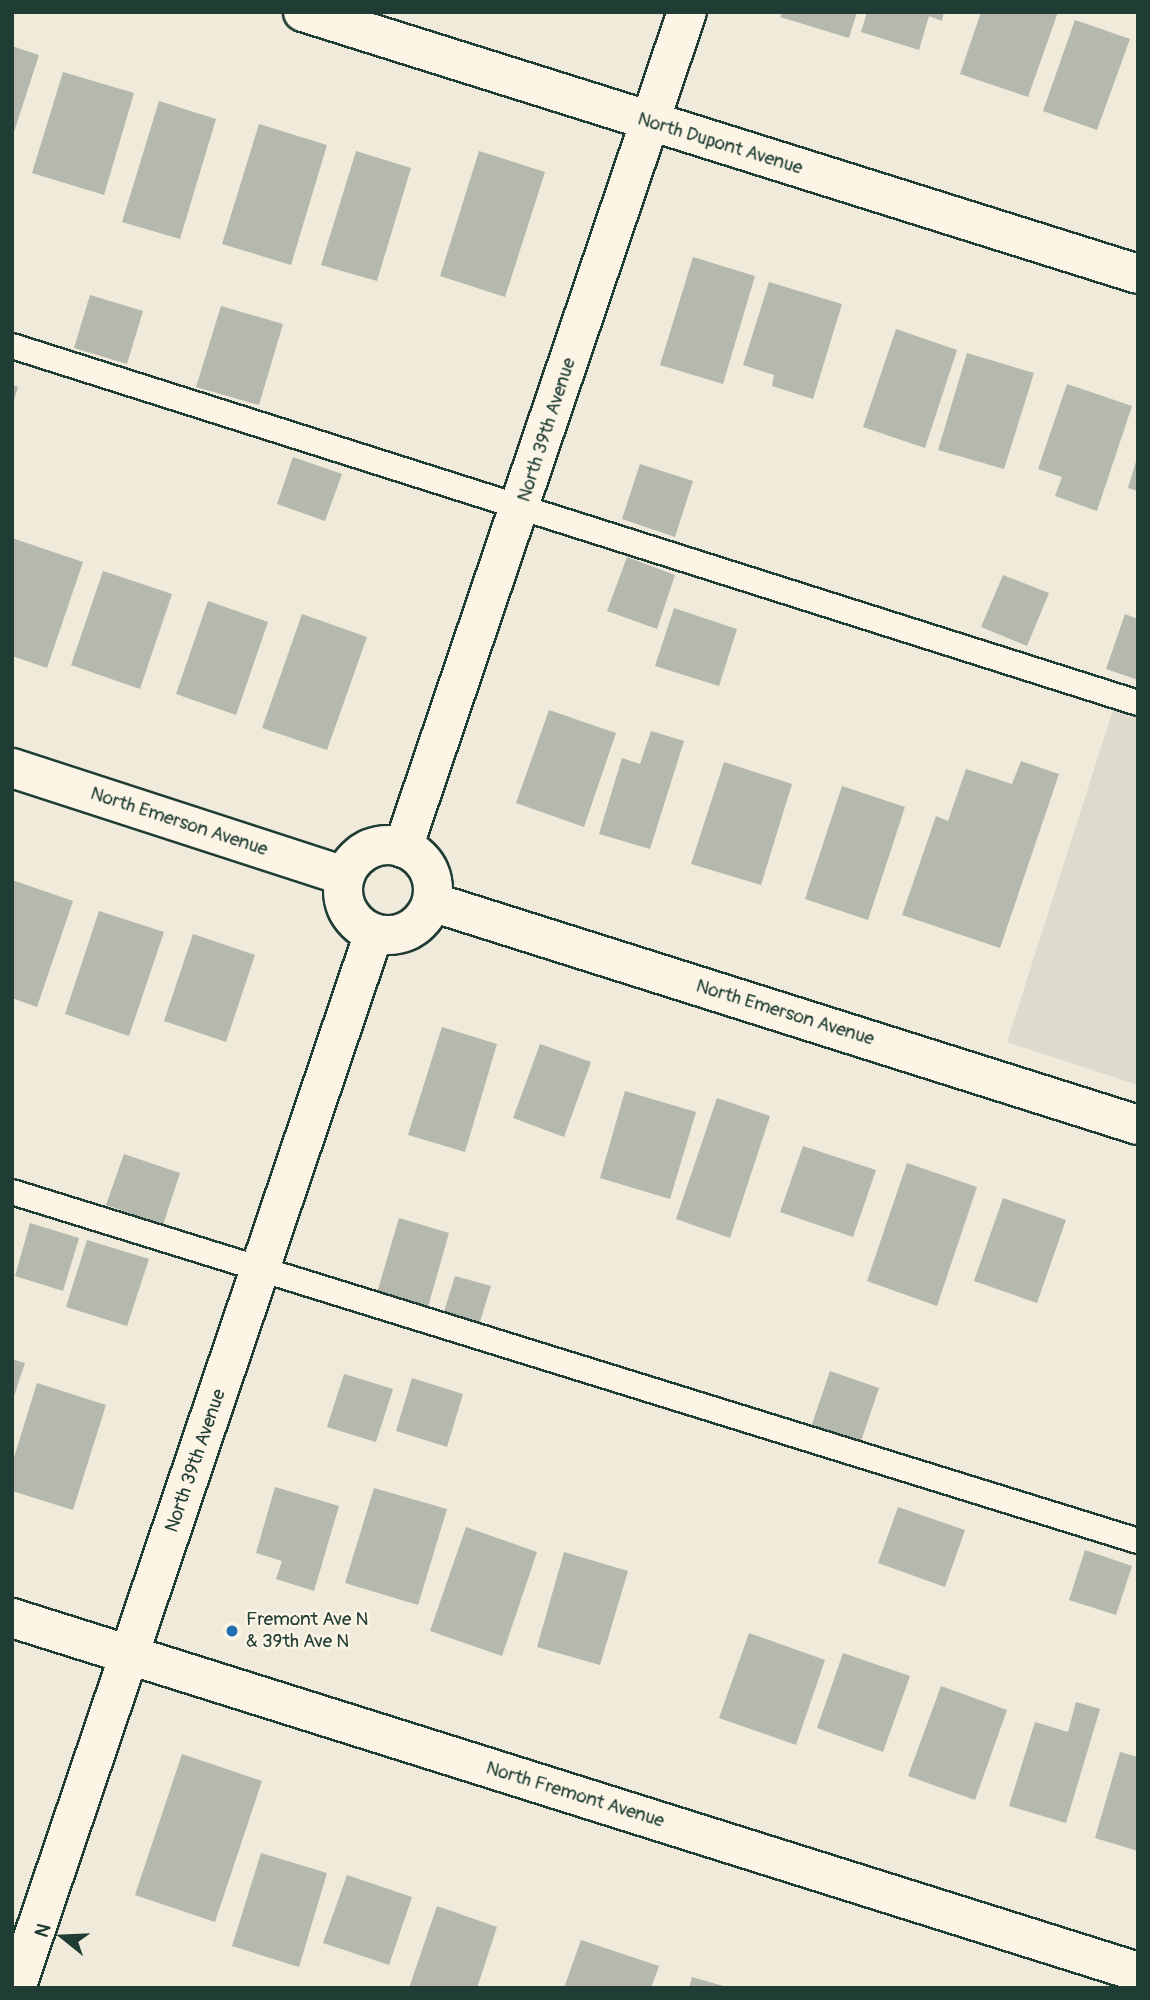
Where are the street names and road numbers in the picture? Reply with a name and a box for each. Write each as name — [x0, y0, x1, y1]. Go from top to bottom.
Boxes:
street label: North Dupont Avenue — [635, 108, 805, 180]
street label: North 39th Avenue — [513, 355, 581, 505]
street label: North Emerson Avenue — [87, 783, 271, 861]
street label: North Emerson Avenue — [693, 975, 877, 1051]
street label: North 39th Avenue — [161, 1386, 231, 1536]
street label: North Fremont Avenue — [483, 1757, 667, 1833]

